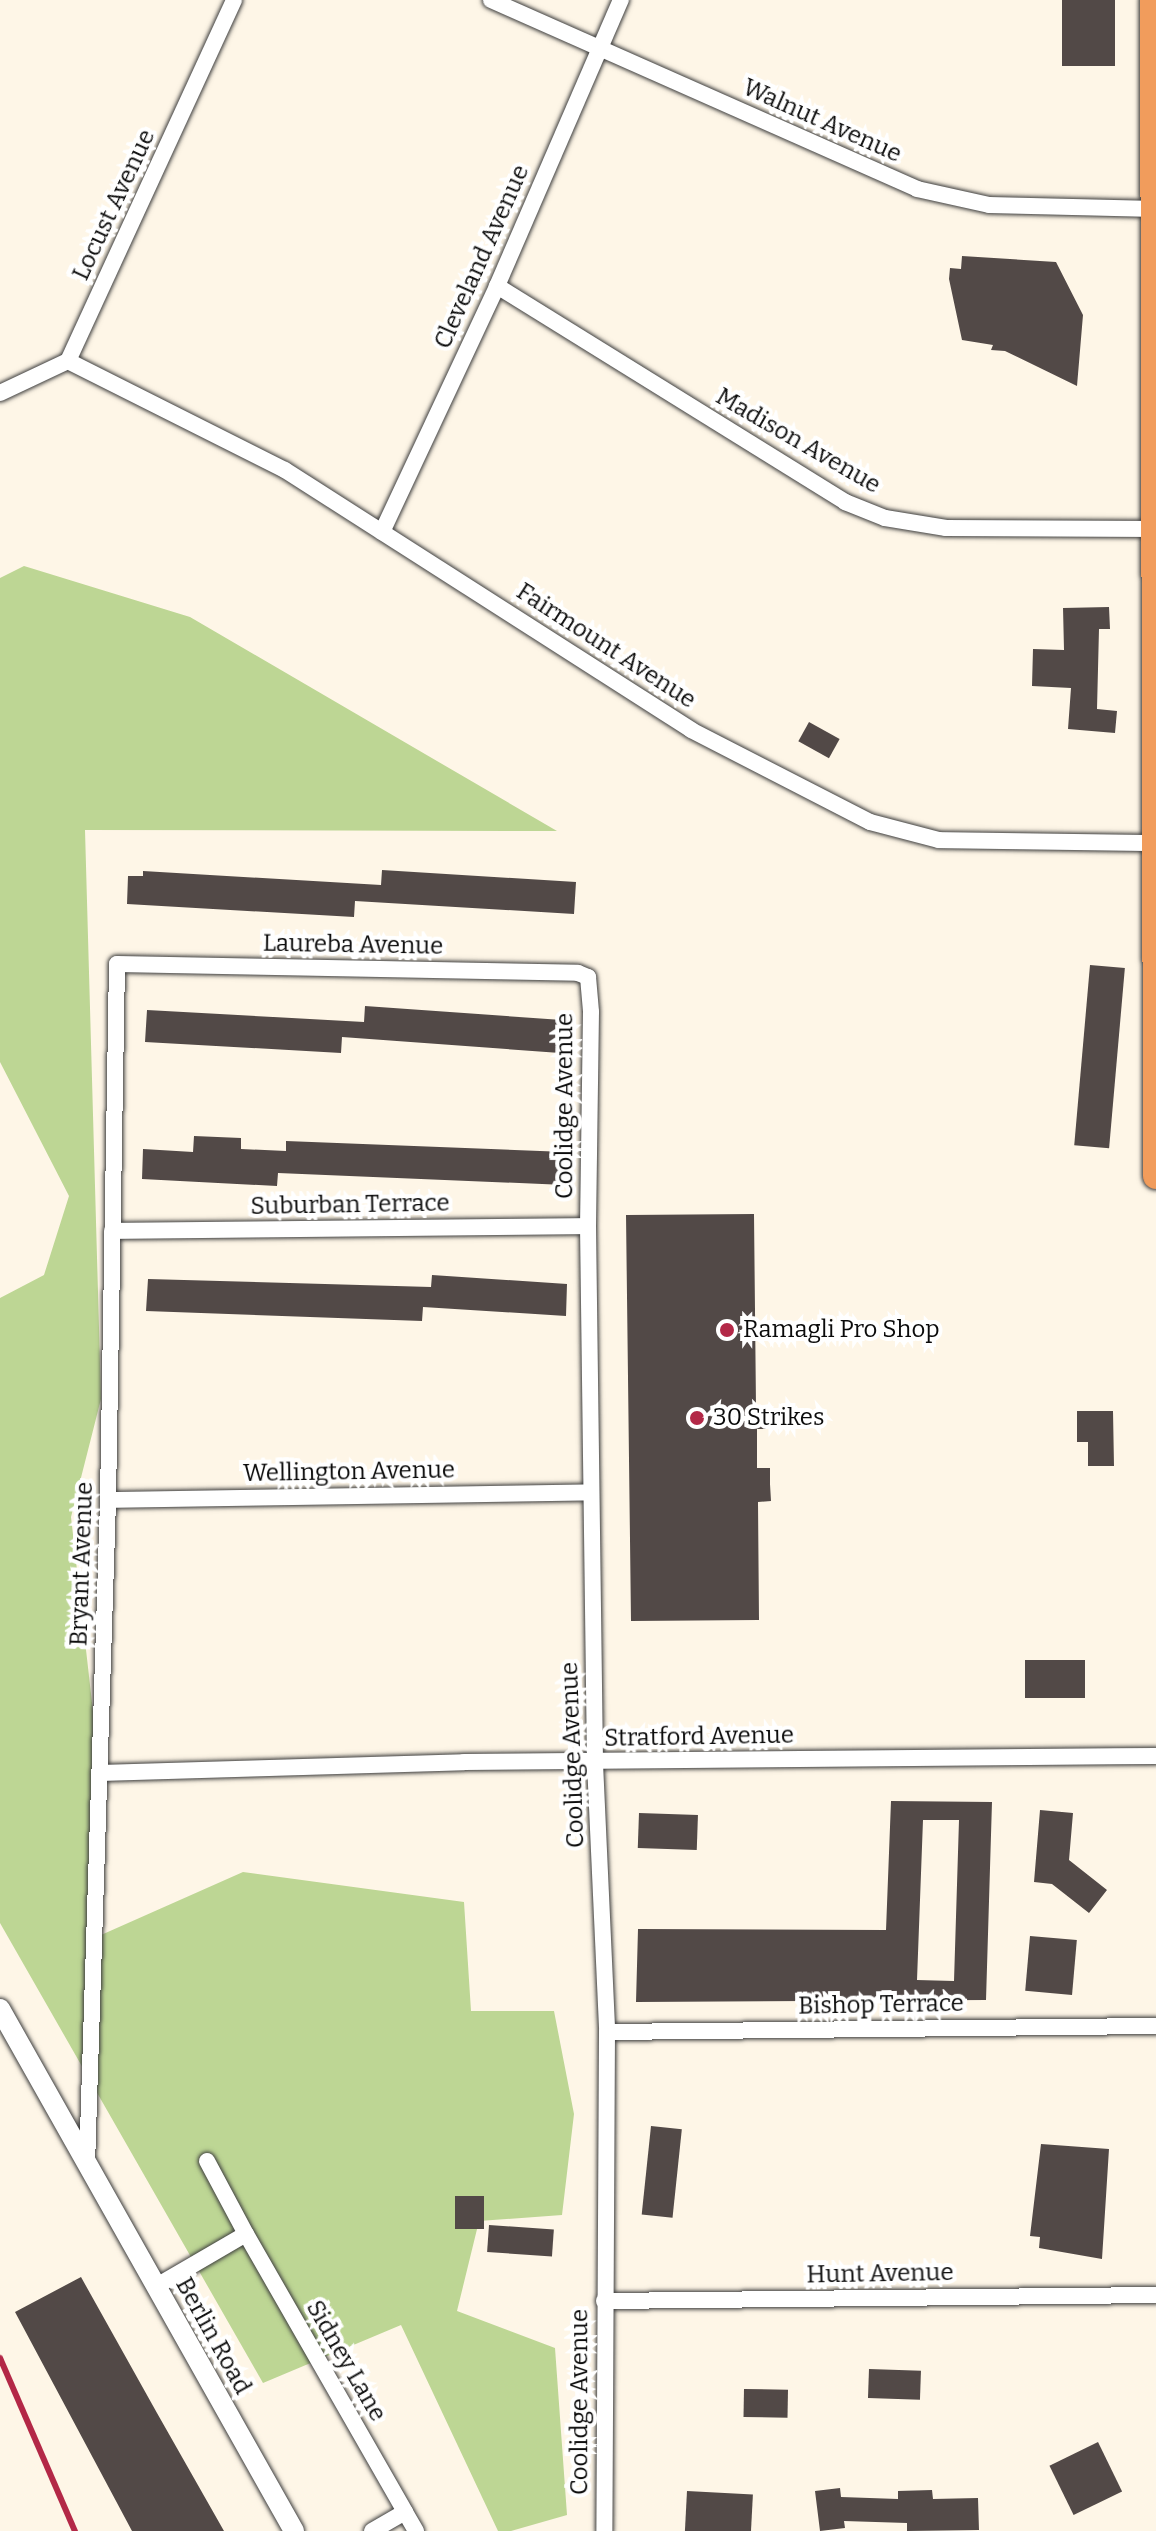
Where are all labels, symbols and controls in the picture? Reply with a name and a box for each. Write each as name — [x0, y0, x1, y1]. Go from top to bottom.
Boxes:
street label: Walnut Avenue — [738, 73, 906, 169]
street label: Locust Avenue — [67, 125, 161, 285]
street label: Cleveland Avenue — [429, 161, 535, 353]
street label: Madison Avenue — [711, 382, 885, 500]
street label: Fairmount Avenue — [511, 577, 701, 715]
street label: Laureba Avenue — [263, 929, 443, 961]
street label: Coolidge Avenue — [551, 1013, 579, 1199]
street label: Suburban Terrace — [250, 1189, 450, 1221]
place label: Ramagli Pro Shop — [743, 1316, 940, 1344]
marker: Ramagli Pro Shop — [718, 1321, 736, 1339]
place label: 30 Strikes — [713, 1404, 824, 1432]
marker: 30 Strikes — [688, 1409, 706, 1427]
street label: Wellington Avenue — [243, 1456, 455, 1488]
street label: Bryant Avenue — [65, 1481, 99, 1647]
street label: Coolidge Avenue — [555, 1661, 591, 1849]
street label: Stratford Avenue — [604, 1721, 794, 1753]
street label: Bishop Terrace — [798, 1989, 964, 2021]
street label: Hunt Avenue — [806, 2258, 954, 2290]
street label: Berlin Road — [169, 2273, 257, 2399]
street label: Sidney Lane — [300, 2295, 392, 2427]
street label: Coolidge Avenue — [566, 2309, 594, 2495]

